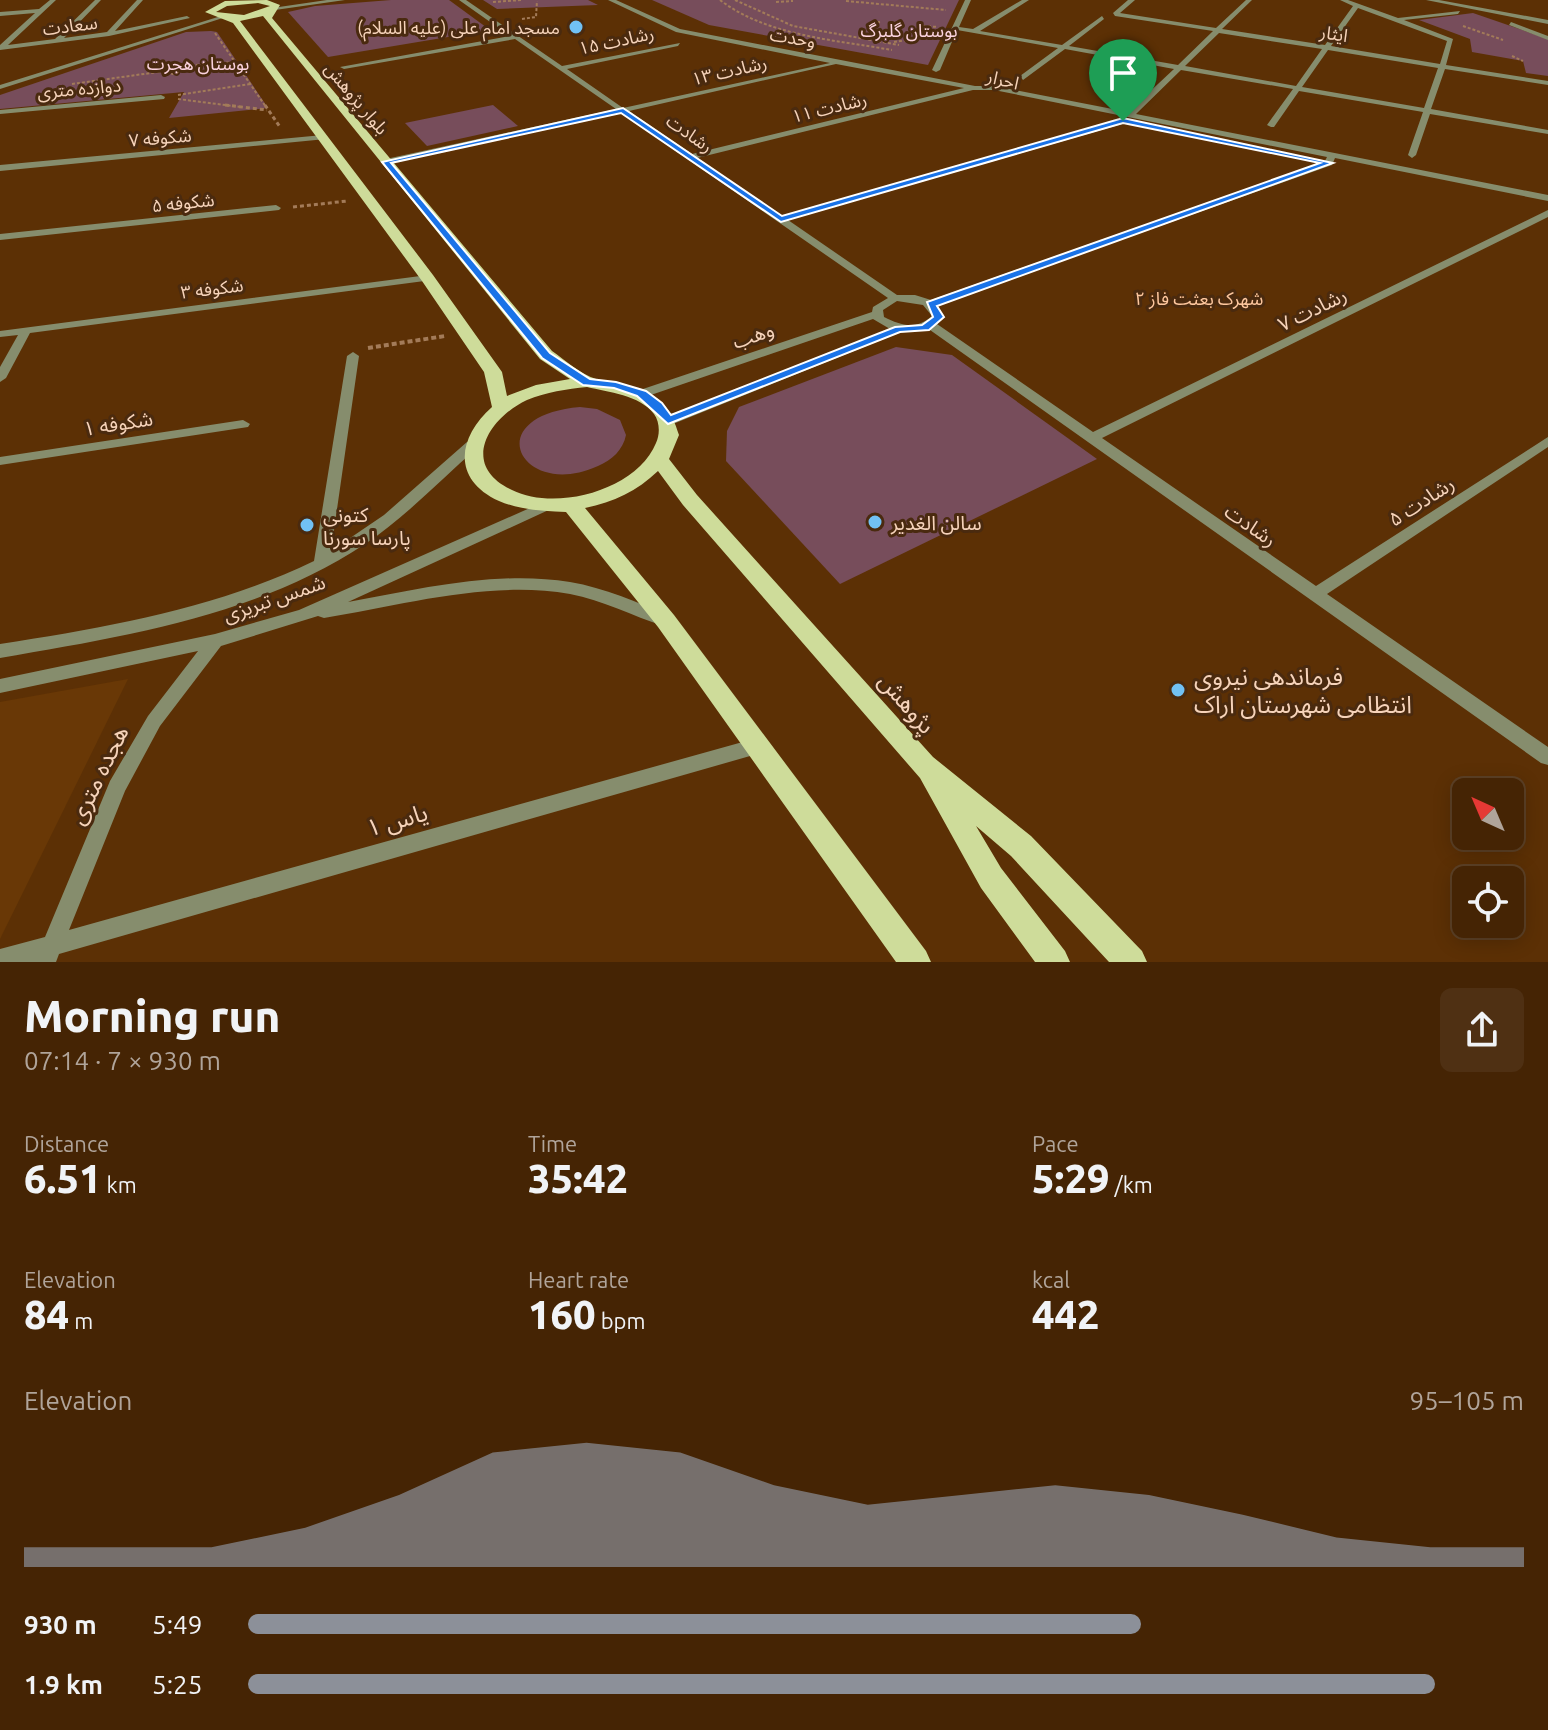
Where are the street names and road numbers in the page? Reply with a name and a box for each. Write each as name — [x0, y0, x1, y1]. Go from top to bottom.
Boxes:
street label: سعادت — [41, 12, 99, 38]
street label: ایثار — [1317, 21, 1350, 47]
street label: رشادت ۱۵ — [576, 22, 656, 60]
street label: وحدت — [768, 23, 817, 52]
street label: رشادت ۱۳ — [689, 52, 769, 90]
street label: بلوار پژوهش — [320, 58, 393, 139]
street label: احرار — [983, 65, 1021, 95]
street label: دوازده متری — [36, 74, 122, 104]
street label: رشادت ۱۱ — [789, 88, 869, 128]
street label: رشادت — [662, 110, 717, 158]
street label: شکوفه ۷ — [128, 124, 192, 152]
street label: شکوفه ۵ — [151, 189, 216, 217]
street label: شکوفه ۳ — [180, 274, 245, 304]
street label: رشادت ۷ — [1274, 283, 1351, 336]
street label: وهب — [729, 317, 777, 354]
street label: شکوفه ۱ — [82, 406, 155, 441]
street label: رشادت ۵ — [1384, 471, 1459, 532]
street label: رشادت — [1220, 499, 1281, 552]
street label: شمس تبریزی — [220, 570, 328, 627]
street label: پژوهش — [872, 667, 941, 740]
street label: هجده متری — [63, 721, 134, 829]
street label: یاس ۱ — [363, 798, 431, 842]

